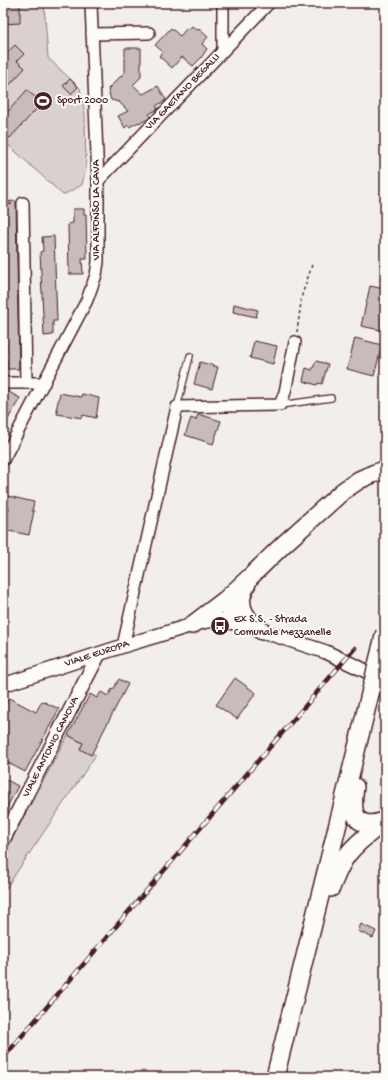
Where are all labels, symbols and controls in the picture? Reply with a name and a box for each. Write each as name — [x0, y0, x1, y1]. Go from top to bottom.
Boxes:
street label: VIA GAETANO BEGALLI — [143, 51, 223, 134]
sports icon: Sport 2000 — [32, 90, 54, 112]
place label: Sport 2000 — [57, 95, 108, 107]
street label: VIA ALFONSO LA CAVA — [91, 159, 103, 261]
place label: Ex S.S. - Strada Comunale Mezzanelle — [234, 614, 332, 639]
bus stop icon: Ex S.S. - Strada Comunale Mezzanelle — [209, 615, 231, 637]
street label: VIALE EUROPA — [62, 638, 131, 670]
street label: VIALE ANTONIO CANOVA — [20, 694, 82, 800]

